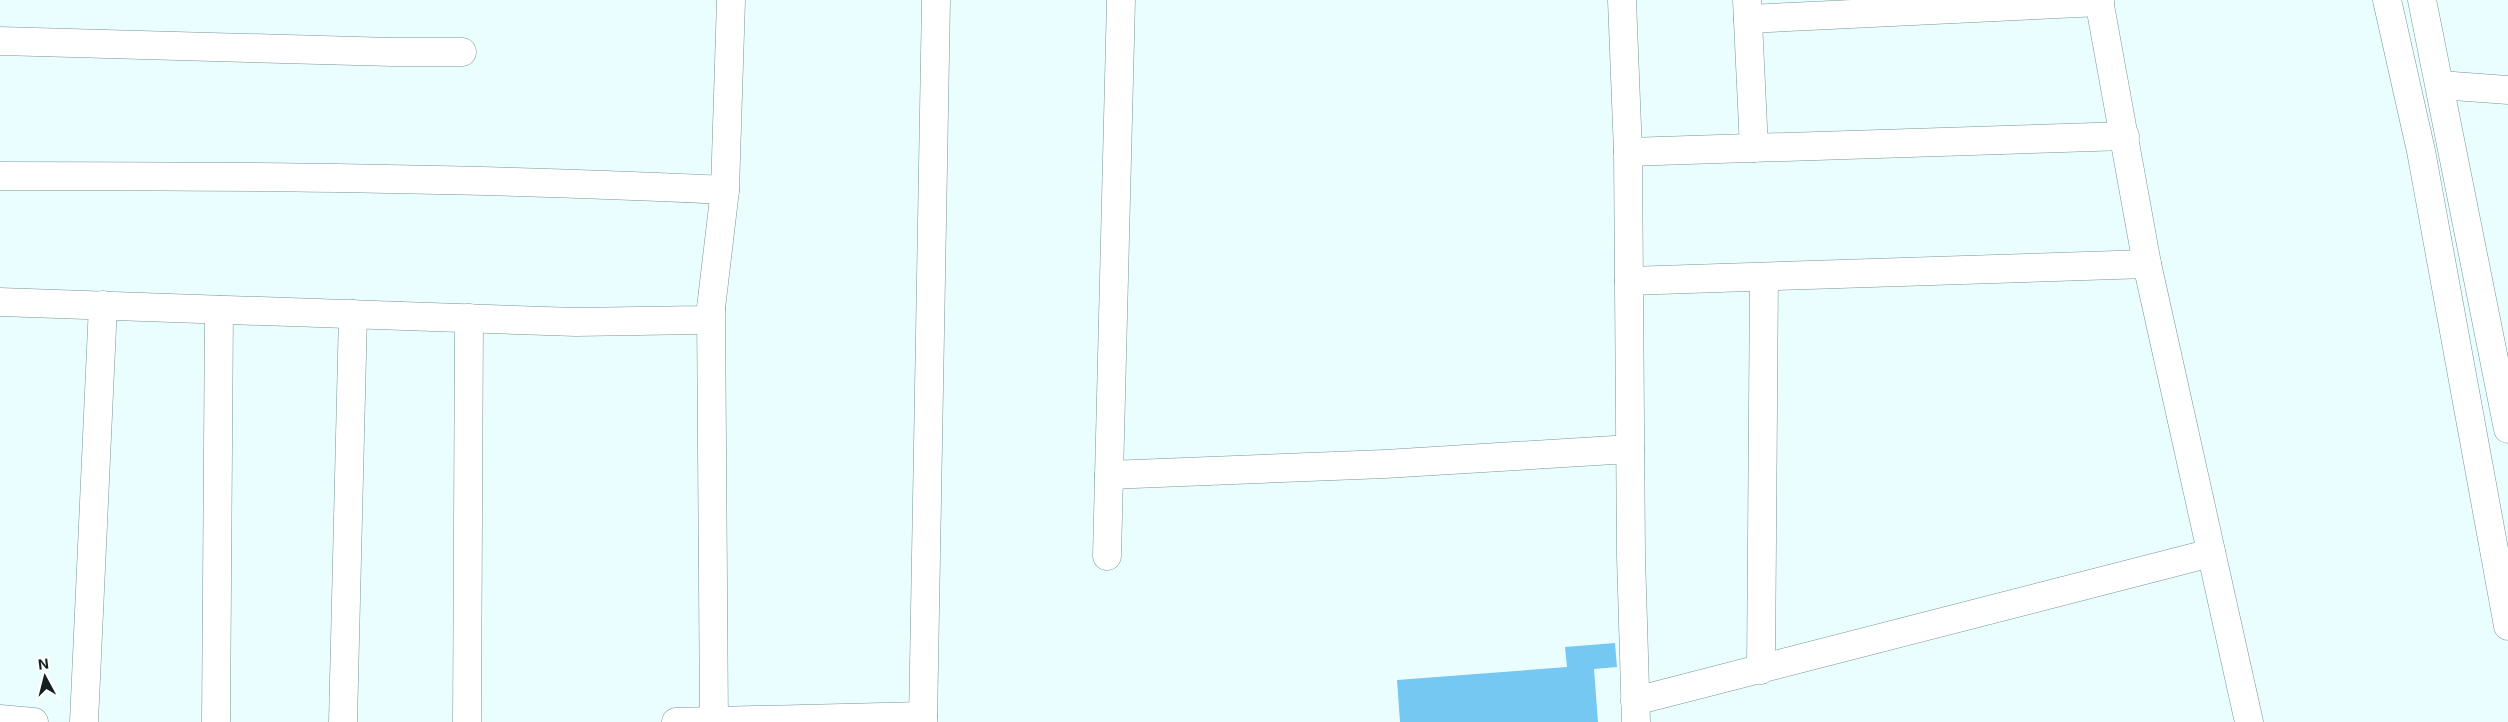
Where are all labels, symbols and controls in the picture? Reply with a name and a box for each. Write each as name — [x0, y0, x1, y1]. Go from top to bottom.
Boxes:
north arrow — [20, 652, 70, 702]
text: N — [37, 655, 50, 673]

